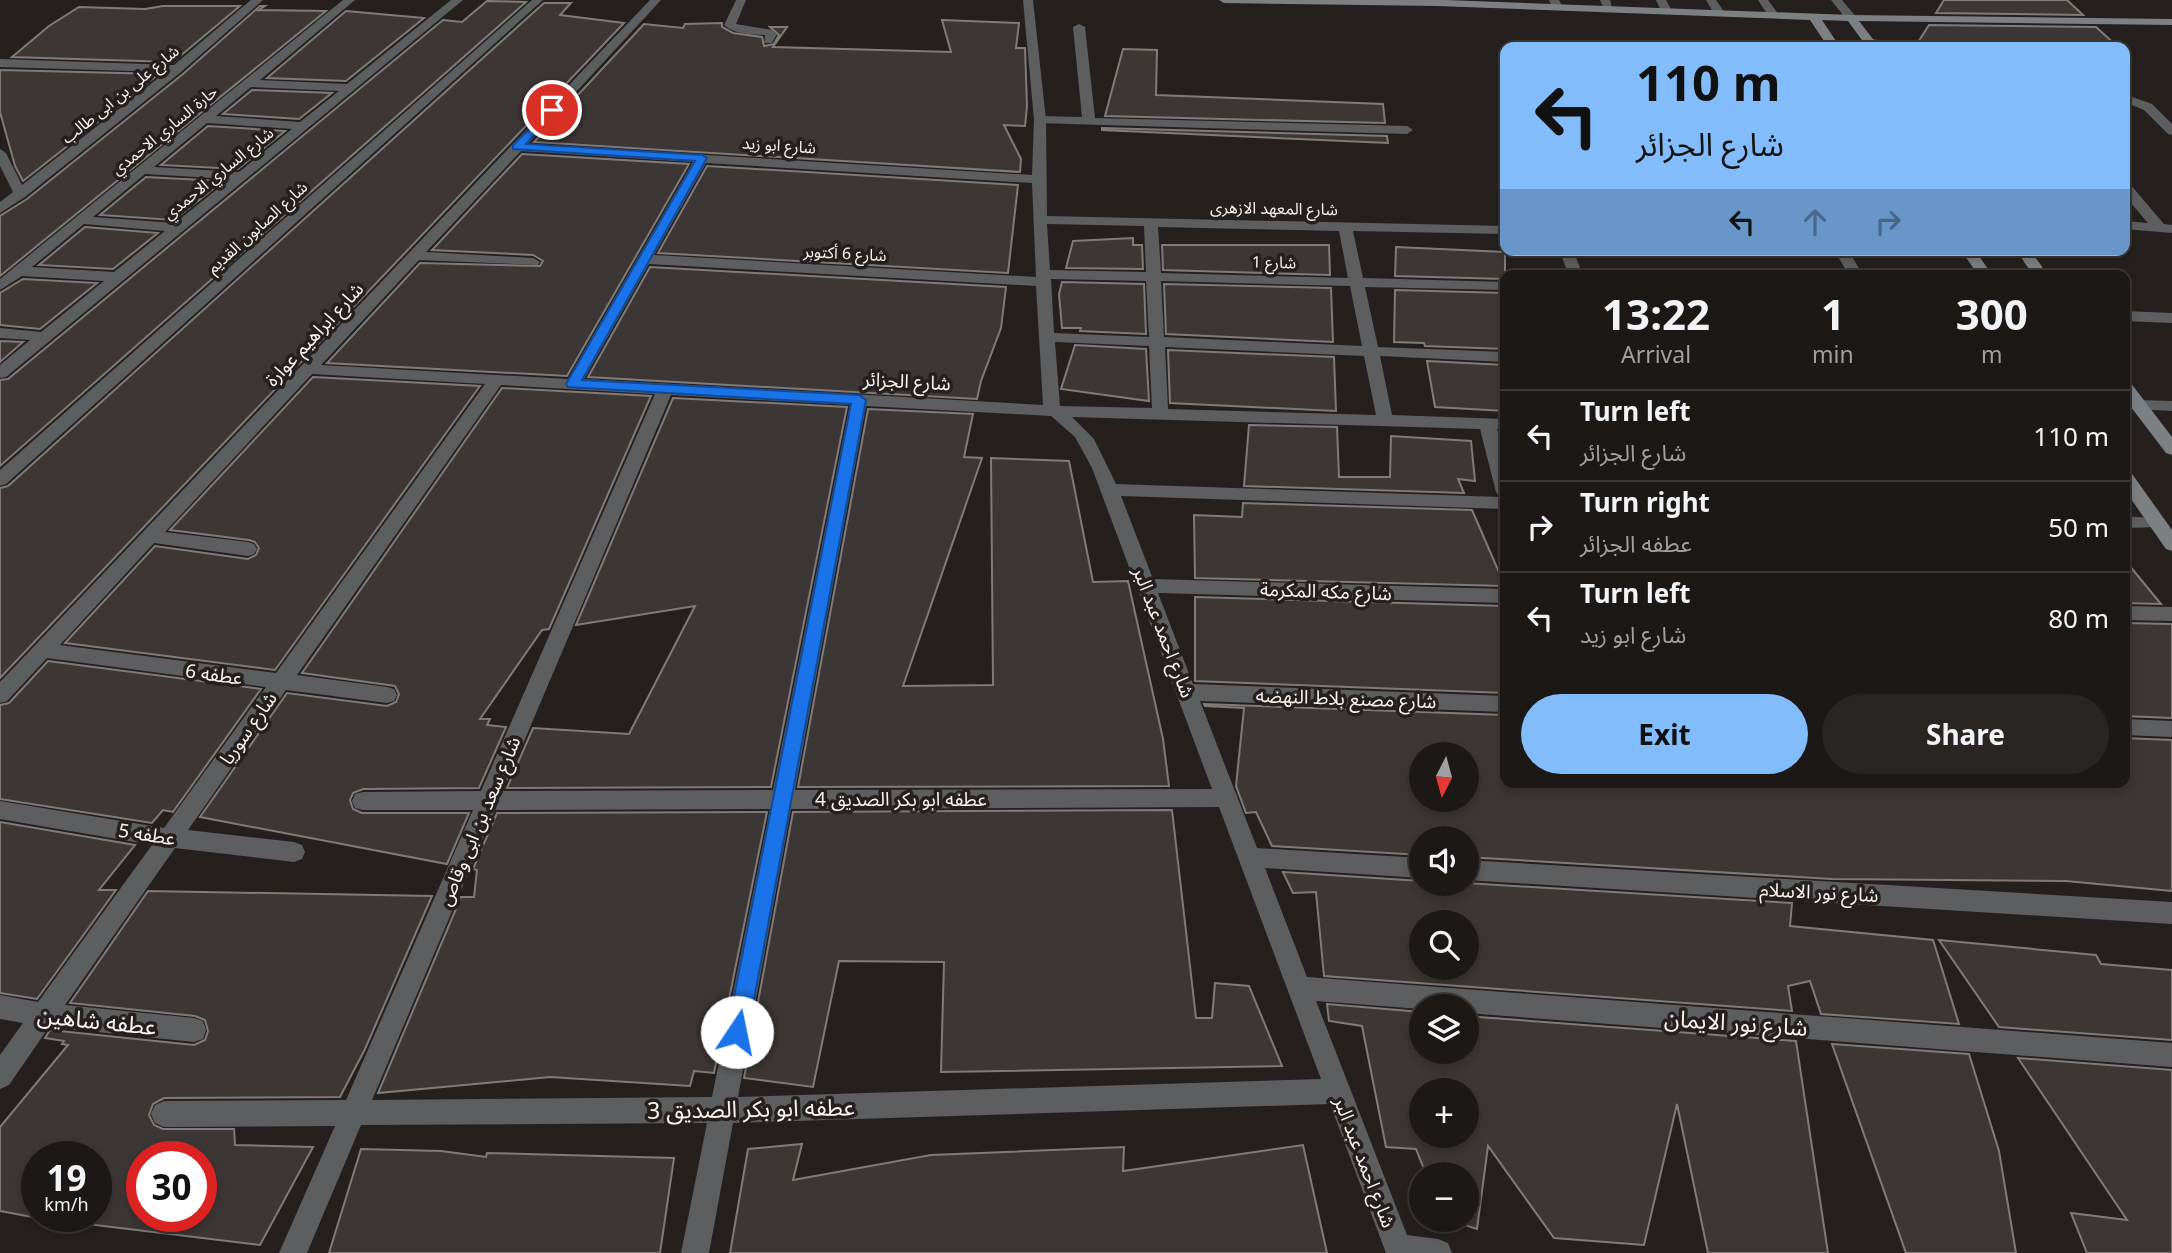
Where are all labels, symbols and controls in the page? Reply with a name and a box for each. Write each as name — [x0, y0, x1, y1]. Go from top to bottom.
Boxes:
street label: شارع على بن ابى طالب — [57, 40, 185, 150]
text: 110 m — [1636, 49, 1781, 115]
icon: left — [1521, 70, 1612, 161]
street label: حارة الساري الاحمدي — [106, 80, 223, 181]
pin — [522, 80, 582, 140]
icon: arrive — [533, 91, 571, 129]
street label: شارع الساري الاحمدي — [158, 122, 279, 226]
text: شارع الجزائر — [1636, 122, 1784, 165]
street label: شارع ابو زيد — [741, 131, 817, 161]
street label: شارع الصابون القديم — [202, 176, 313, 280]
street label: شارع المعهد الازهرى — [1210, 196, 1338, 222]
icon: left — [1723, 203, 1761, 241]
icon: ahead — [1796, 203, 1834, 241]
icon: right — [1869, 203, 1907, 241]
street label: شارع 6 أكتوبر — [802, 240, 887, 268]
street label: شارع 1 — [1252, 251, 1296, 275]
street label: شارع ابراهيم عوارة — [259, 276, 371, 393]
text: 13:22 — [1602, 285, 1710, 342]
text: 1 — [1821, 285, 1845, 342]
text: 300 — [1956, 285, 2028, 342]
text: Arrival — [1621, 338, 1691, 370]
text: min — [1812, 338, 1854, 370]
text: m — [1981, 338, 2003, 370]
street label: شارع الجزائر — [861, 366, 951, 397]
text: Turn left — [1580, 393, 1691, 429]
icon: left — [1521, 417, 1559, 455]
text: 110 m — [2033, 418, 2109, 454]
text: شارع الجزائر — [1580, 436, 1686, 468]
text: Turn right — [1580, 484, 1710, 520]
icon: right — [1521, 508, 1559, 546]
text: 50 m — [2048, 509, 2109, 545]
text: عطفه الجزائر — [1580, 527, 1692, 559]
street label: شارع احمد عبد البر — [1126, 562, 1201, 702]
text: Turn left — [1580, 575, 1691, 611]
street label: شارع مكه المكرمة — [1260, 576, 1392, 607]
icon: left — [1521, 599, 1559, 637]
text: 80 m — [2048, 600, 2109, 636]
text: شارع ابو زيد — [1580, 618, 1686, 650]
street label: عطفه 6 — [184, 657, 244, 691]
street label: شارع مصنع بلاط النهضه — [1255, 682, 1437, 716]
street label: شارع سوريا — [213, 686, 283, 770]
button: Exit — [1521, 694, 1808, 774]
button: Share — [1822, 694, 2109, 774]
street label: شارع سعد بن ابى وقاص — [432, 732, 527, 910]
north arrow — [1409, 742, 1479, 812]
map controls — [1409, 742, 1479, 1232]
street label: عطفه ابو بكر الصديق 4 — [815, 786, 987, 812]
street label: عطفه 5 — [117, 817, 177, 851]
button: sound — [1409, 826, 1479, 896]
street label: شارع نور الاسلام — [1759, 876, 1879, 910]
button: search — [1409, 910, 1479, 980]
button: layers — [1409, 994, 1479, 1064]
position arrow — [700, 995, 774, 1069]
street label: عطفه شاهين — [36, 998, 158, 1042]
street label: شارع نور الايمان — [1663, 1001, 1809, 1045]
button: + — [1409, 1078, 1479, 1148]
street label: عطفه ابو بكر الصديق 3 — [647, 1090, 855, 1126]
street label: شارع احمد عبد البر — [1327, 1092, 1402, 1232]
speed limit sign: 30 — [126, 1141, 217, 1232]
text: 19 — [46, 1154, 87, 1201]
button: − — [1409, 1162, 1479, 1232]
text: km/h — [44, 1192, 89, 1216]

